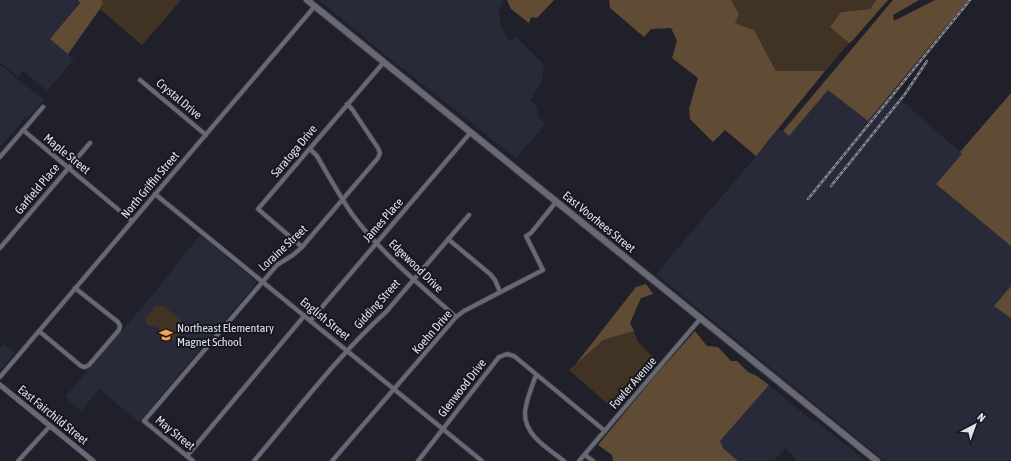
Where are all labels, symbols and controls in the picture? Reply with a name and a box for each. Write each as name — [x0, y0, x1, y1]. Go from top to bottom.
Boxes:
street label: Crystal Drive — [153, 76, 205, 122]
street label: Saratoga Drive — [268, 122, 320, 180]
street label: Maple Street — [41, 131, 94, 177]
street label: North Griffin Street — [118, 148, 182, 221]
street label: Garfield Place — [12, 161, 62, 217]
street label: East Voorhees Street — [560, 188, 639, 256]
street label: James Place — [360, 195, 406, 245]
street label: Loraine Street — [256, 222, 311, 274]
street label: Edgewood Drive — [386, 237, 446, 295]
street label: Gidding Street — [351, 276, 403, 332]
street label: English Street — [297, 295, 353, 344]
street label: Koehn Drive — [409, 307, 455, 357]
place label: Northeast Elementary Magnet School — [177, 321, 274, 349]
school or university icon: Northeast Elementary Magnet School — [158, 327, 174, 343]
street label: Fowler Avenue — [607, 354, 659, 412]
street label: Glenwood Drive — [435, 356, 489, 420]
street label: East Fairchild Street — [15, 382, 91, 448]
north arrow — [955, 405, 995, 445]
text: N — [975, 411, 988, 424]
street label: May Street — [153, 413, 198, 453]

